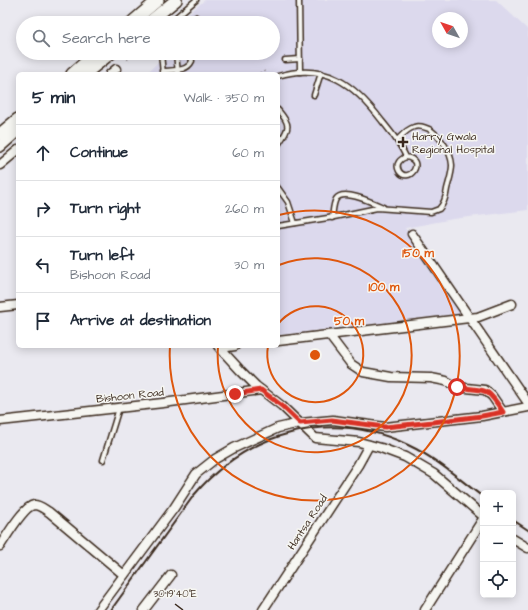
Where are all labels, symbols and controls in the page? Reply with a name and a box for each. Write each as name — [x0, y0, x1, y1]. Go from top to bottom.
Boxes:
north arrow — [432, 12, 468, 48]
search box — [16, 16, 280, 60]
icon: search — [30, 27, 52, 49]
text: Search here — [62, 28, 151, 49]
text: 5 min — [32, 86, 75, 110]
text: Walk · 350 m — [184, 89, 264, 107]
place label: Harry Gwala Regional Hospital — [412, 129, 495, 158]
marker: Harry Gwala Regional Hospital — [397, 136, 409, 148]
icon: ahead — [32, 142, 54, 164]
text: Continue — [70, 142, 128, 163]
text: 60 m — [232, 144, 264, 162]
icon: right — [32, 198, 54, 220]
text: Turn right — [70, 198, 141, 219]
text: 260 m — [225, 200, 264, 218]
text: Turn left — [70, 245, 134, 266]
text: 150 m — [402, 245, 435, 262]
icon: left — [32, 254, 54, 276]
text: 30 m — [234, 256, 264, 274]
text: Bishoon Road — [70, 266, 150, 284]
text: 100 m — [369, 279, 400, 296]
icon: arrive — [32, 310, 54, 332]
text: Arrive at destination — [70, 310, 211, 331]
text: 50 m — [334, 313, 365, 330]
centre of rings — [308, 348, 322, 362]
route start — [448, 378, 466, 396]
street label: Bishoon Road — [95, 384, 165, 407]
route end — [226, 385, 244, 403]
map controls — [480, 490, 516, 598]
button: + — [480, 490, 516, 526]
street label: Hantsa Road — [284, 491, 331, 553]
button: − — [480, 526, 516, 562]
button: locate — [480, 562, 516, 598]
text: 30°19'40"E — [153, 587, 197, 601]

